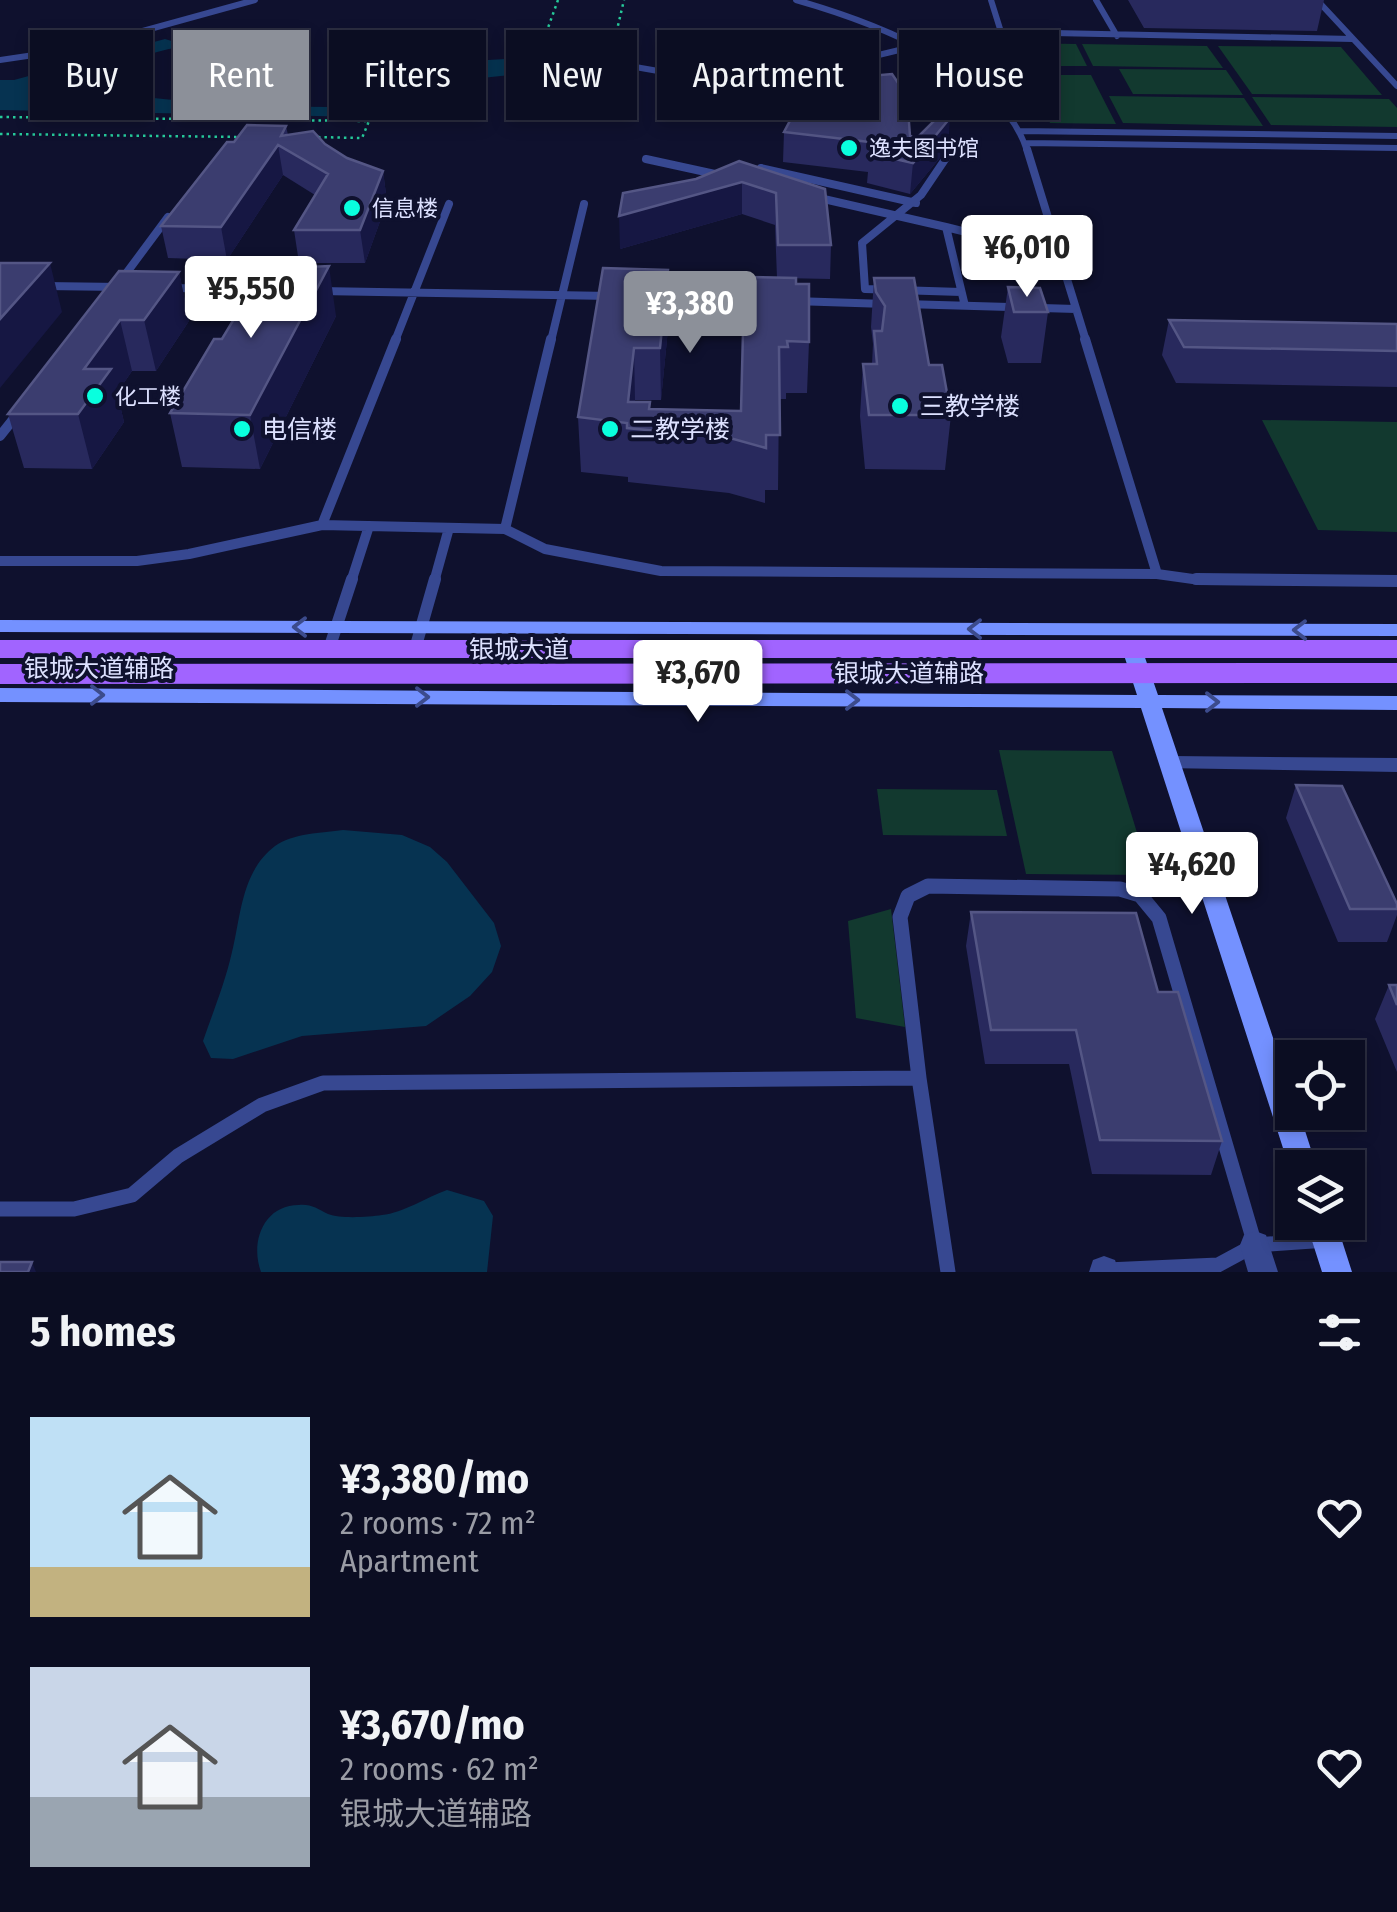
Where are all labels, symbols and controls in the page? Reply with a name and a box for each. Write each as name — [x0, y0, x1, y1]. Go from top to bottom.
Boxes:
chip: Buy — [30, 30, 153, 120]
chip: Rent — [173, 30, 309, 120]
chip: Filters — [329, 30, 486, 120]
chip: New — [506, 30, 637, 120]
chip: Apartment — [657, 30, 879, 120]
chip: House — [899, 30, 1059, 120]
place label: 逸夫图书馆 — [869, 135, 979, 162]
marker: 逸夫图书馆 — [838, 137, 860, 159]
place label: 信息楼 — [372, 195, 438, 222]
marker: 信息楼 — [341, 197, 363, 219]
pin: ¥6,010 — [946, 215, 1108, 300]
text: ¥6,010 — [984, 228, 1070, 266]
pin: ¥5,550 — [170, 256, 332, 341]
text: ¥5,550 — [207, 269, 295, 307]
pin: ¥3,380 — [609, 271, 771, 356]
text: ¥3,380 — [646, 284, 734, 322]
place label: 化工楼 — [115, 383, 181, 410]
marker: 化工楼 — [84, 385, 106, 407]
place label: 三教学楼 — [920, 392, 1020, 422]
marker: 三教学楼 — [889, 395, 911, 417]
place label: 电信楼 — [262, 415, 337, 445]
place label: 二教学楼 — [630, 415, 730, 445]
marker: 电信楼 — [231, 418, 253, 440]
marker: 二教学楼 — [599, 418, 621, 440]
one-way arrow — [291, 616, 306, 638]
one-way arrow — [966, 618, 982, 640]
one-way arrow — [1291, 619, 1306, 641]
street label: 银城大道 — [469, 635, 569, 665]
pin: ¥3,670 — [617, 640, 779, 725]
text: ¥3,670 — [655, 653, 741, 691]
street label: 银城大道辅路 — [24, 654, 174, 684]
street label: 银城大道辅路 — [834, 659, 984, 689]
one-way arrow — [90, 684, 106, 706]
one-way arrow — [416, 686, 431, 708]
one-way arrow — [846, 689, 861, 711]
one-way arrow — [1206, 691, 1221, 713]
pin: ¥4,620 — [1111, 832, 1273, 917]
text: ¥4,620 — [1148, 845, 1236, 883]
map controls — [1275, 1040, 1365, 1240]
button: locate — [1275, 1040, 1365, 1130]
button: layers — [1275, 1150, 1365, 1240]
icon: filters — [1312, 1305, 1367, 1360]
text: 5 homes — [30, 1307, 176, 1357]
text: ¥3,380/mo — [340, 1454, 529, 1504]
icon: home — [110, 1457, 230, 1577]
icon: heart — [1312, 1490, 1367, 1545]
text: 2 rooms · 72 m² — [340, 1504, 536, 1542]
text: Apartment — [340, 1542, 479, 1580]
text: ¥3,670/mo — [340, 1700, 525, 1750]
icon: home — [110, 1707, 230, 1827]
icon: heart — [1312, 1740, 1367, 1795]
text: 2 rooms · 62 m² — [340, 1750, 539, 1788]
text: 银城大道辅路 — [340, 1795, 532, 1833]

